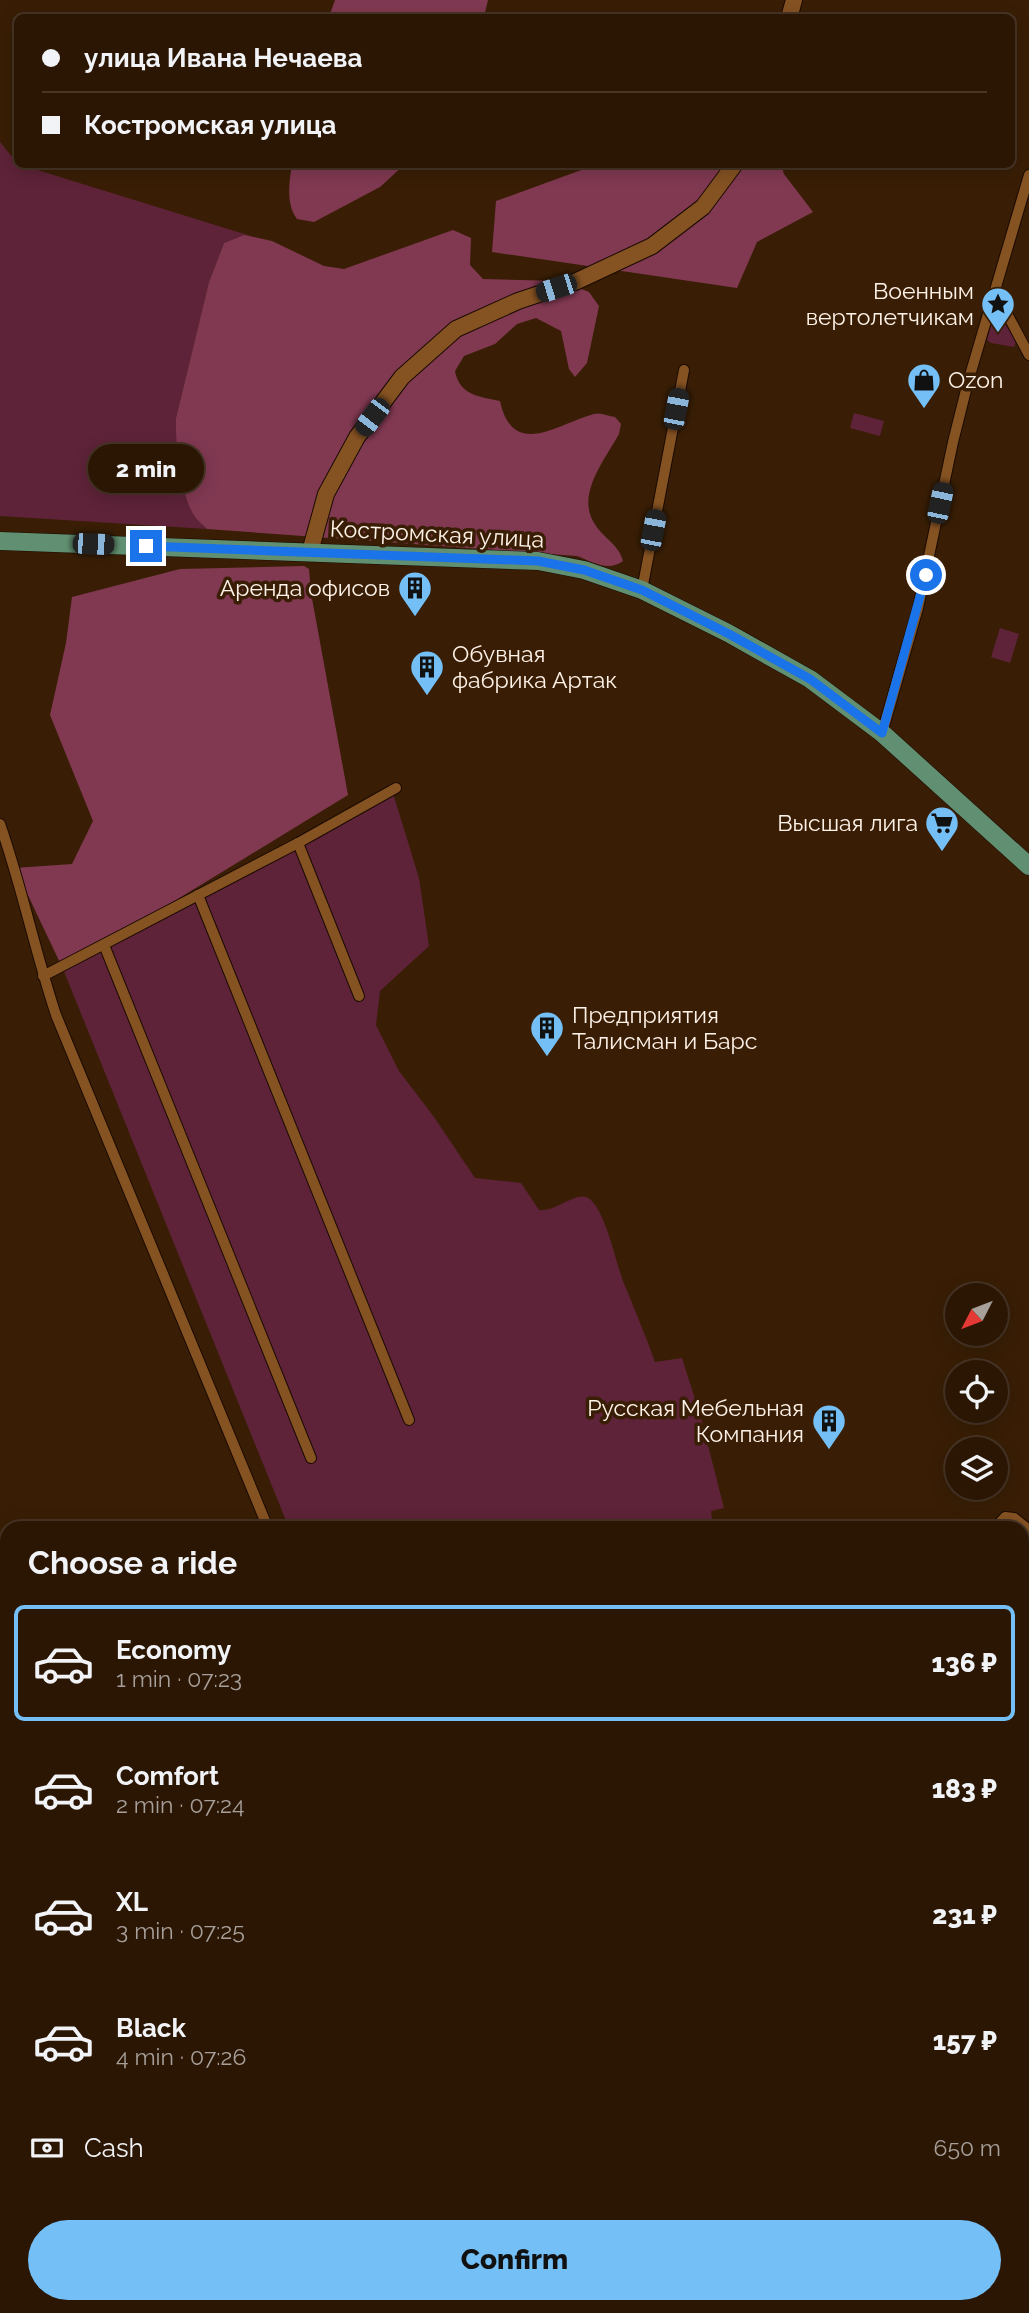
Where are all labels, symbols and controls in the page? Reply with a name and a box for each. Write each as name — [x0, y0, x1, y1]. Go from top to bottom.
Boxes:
text: улица Ивана Нечаева — [84, 43, 362, 73]
text: Костромская улица — [84, 110, 337, 140]
car — [533, 272, 580, 304]
place label: Военным вертолетчикам — [806, 277, 974, 330]
place icon: Военным вертолетчикам — [979, 285, 1017, 334]
shop icon: Ozon — [905, 361, 943, 410]
place label: Ozon — [948, 366, 1003, 393]
car — [662, 386, 691, 432]
car — [351, 394, 394, 440]
callout: 2 min — [88, 444, 204, 494]
text: 2 min — [116, 455, 176, 482]
car — [926, 480, 955, 526]
car — [639, 507, 668, 553]
street label: Костромская улица — [329, 514, 545, 553]
route end — [130, 530, 162, 562]
car — [72, 533, 115, 555]
route start — [910, 559, 942, 591]
building icon: Аренда офисов — [396, 569, 434, 618]
place label: Аренда офисов — [220, 574, 390, 601]
place label: Обувная фабрика Артак — [452, 640, 617, 693]
building icon: Обувная фабрика Артак — [408, 648, 446, 697]
supermarket icon: Высшая лига — [923, 804, 961, 853]
place label: Высшая лига — [777, 809, 918, 836]
place label: Предприятия Талисман и Барс — [572, 1001, 757, 1054]
building icon: Предприятия Талисман и Барс — [528, 1009, 566, 1058]
north arrow — [945, 1283, 1008, 1346]
map controls — [945, 1283, 1008, 1500]
button: locate — [945, 1360, 1008, 1423]
place label: Русская Мебельная Компания — [587, 1394, 804, 1447]
building icon: Русская Мебельная Компания — [810, 1402, 848, 1451]
button: layers — [945, 1437, 1008, 1500]
text: Choose a ride — [28, 1544, 237, 1581]
icon: car — [32, 1632, 95, 1695]
text: Economy — [116, 1635, 231, 1665]
text: 136 ₽ — [932, 1648, 997, 1678]
text: 1 min · 07:23 — [116, 1665, 242, 1692]
icon: car — [32, 1758, 95, 1821]
text: Comfort — [116, 1761, 219, 1791]
text: 183 ₽ — [932, 1774, 997, 1804]
text: 2 min · 07:24 — [116, 1791, 245, 1818]
icon: car — [32, 1884, 95, 1947]
text: XL — [116, 1887, 148, 1917]
text: 231 ₽ — [932, 1900, 997, 1930]
text: 3 min · 07:25 — [116, 1917, 245, 1944]
icon: car — [32, 2010, 95, 2073]
text: Black — [116, 2013, 186, 2043]
text: 157 ₽ — [933, 2026, 997, 2056]
text: 4 min · 07:26 — [116, 2043, 246, 2070]
icon: cash — [28, 2129, 66, 2167]
text: Cash — [84, 2133, 144, 2163]
text: 650 m — [934, 2134, 1001, 2161]
button: Confirm — [28, 2220, 1001, 2300]

